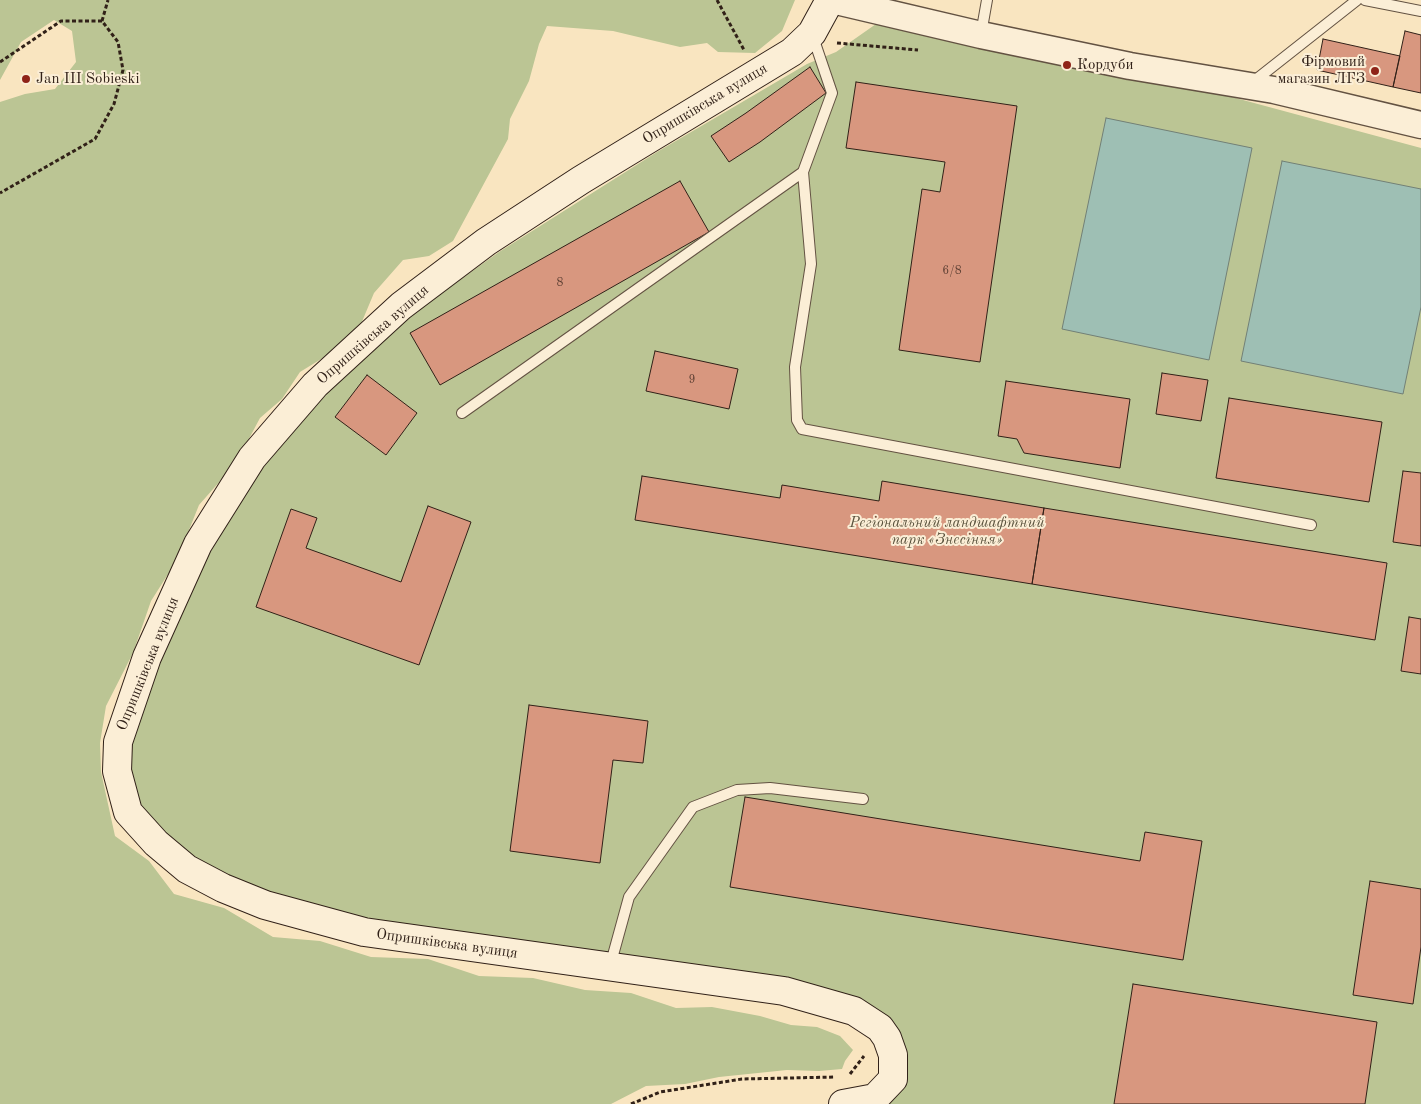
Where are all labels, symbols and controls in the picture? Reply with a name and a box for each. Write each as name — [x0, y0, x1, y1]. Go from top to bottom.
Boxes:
place label: Фірмовий магазин ЛГЗ — [1278, 53, 1365, 88]
place label: Кордуби — [1077, 56, 1134, 74]
marker: Кордуби — [1061, 59, 1073, 71]
street label: Опришківська вулиця — [639, 60, 771, 148]
marker: Фірмовий магазин ЛГЗ — [1369, 65, 1381, 77]
place label: Jan III Sobieski — [36, 70, 139, 88]
marker: Jan III Sobieski — [20, 73, 32, 85]
house number: 6/8 — [942, 264, 962, 278]
house number: 8 — [557, 276, 563, 290]
street label: Опришківська вулиця — [313, 281, 433, 389]
house number: 9 — [689, 373, 695, 387]
park label: Регіональний ландшафтний парк «Знесіння» — [849, 514, 1045, 549]
street label: Опришківська вулиця — [113, 595, 183, 733]
street label: Опришківська вулиця — [375, 925, 519, 963]

